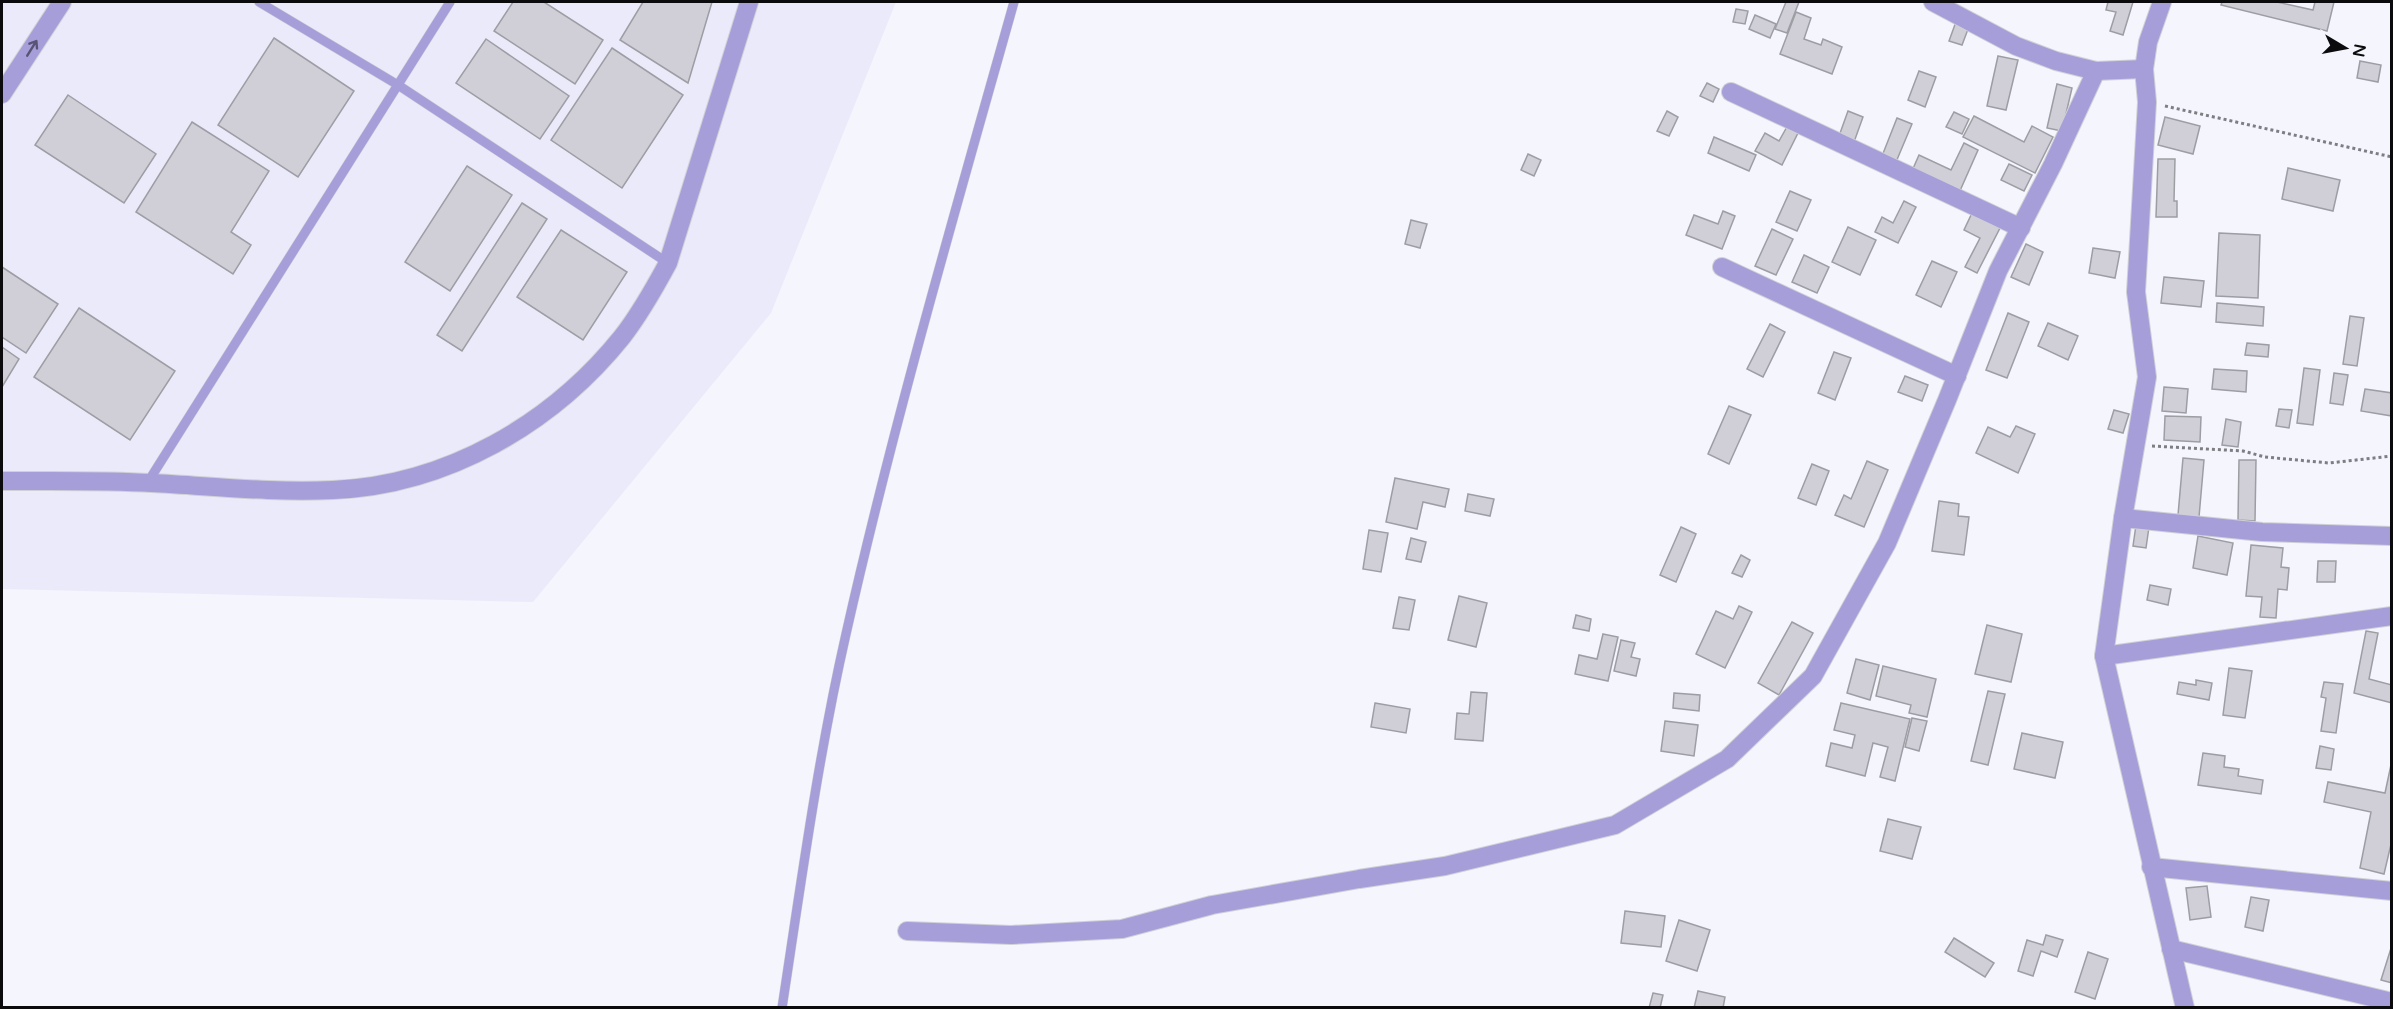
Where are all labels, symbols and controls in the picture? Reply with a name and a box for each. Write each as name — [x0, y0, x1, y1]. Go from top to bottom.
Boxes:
north arrow — [2315, 18, 2375, 78]
one-way arrow — [26, 40, 38, 57]
text: N — [2348, 42, 2370, 58]

